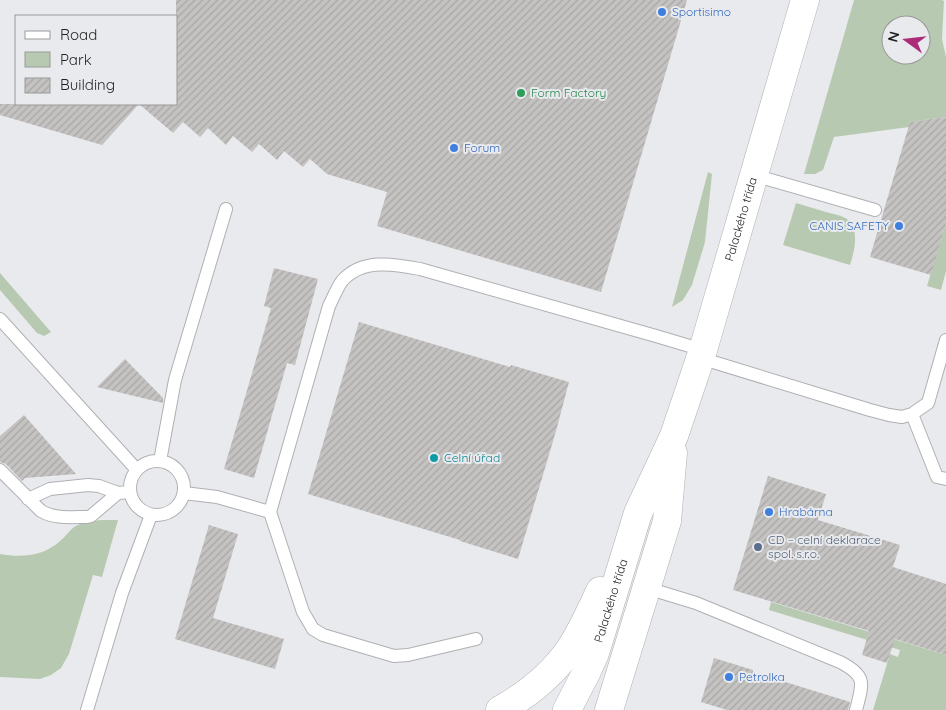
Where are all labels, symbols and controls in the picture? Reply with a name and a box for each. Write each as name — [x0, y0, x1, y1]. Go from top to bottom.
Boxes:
place label: Sportisimo — [672, 4, 731, 19]
marker: Sportisimo — [656, 6, 668, 18]
legend — [15, 15, 178, 105]
north arrow — [881, 15, 931, 65]
text: Road — [60, 25, 97, 44]
text: N — [883, 29, 903, 44]
text: Park — [60, 50, 92, 69]
text: Building — [60, 75, 115, 94]
place label: Form Factory — [531, 85, 606, 100]
marker: Form Factory — [515, 87, 527, 99]
place label: Forum — [464, 140, 500, 155]
marker: Forum — [448, 142, 460, 154]
street label: Palackého třída — [721, 175, 760, 263]
place label: CANIS SAFETY — [809, 218, 889, 233]
marker: CANIS SAFETY — [893, 220, 905, 232]
place label: Celní úřad — [444, 450, 500, 465]
marker: Celní úřad — [428, 452, 440, 464]
place label: Hrabárna — [779, 504, 833, 519]
marker: Hrabárna — [763, 506, 775, 518]
place label: CD – celní deklarace spol. s.r.o. — [768, 532, 881, 561]
marker: CD – celní deklarace spol. s.r.o. — [752, 541, 764, 553]
street label: Palackého třída — [591, 557, 630, 644]
place label: Petrolka — [739, 669, 785, 684]
marker: Petrolka — [723, 671, 735, 683]

